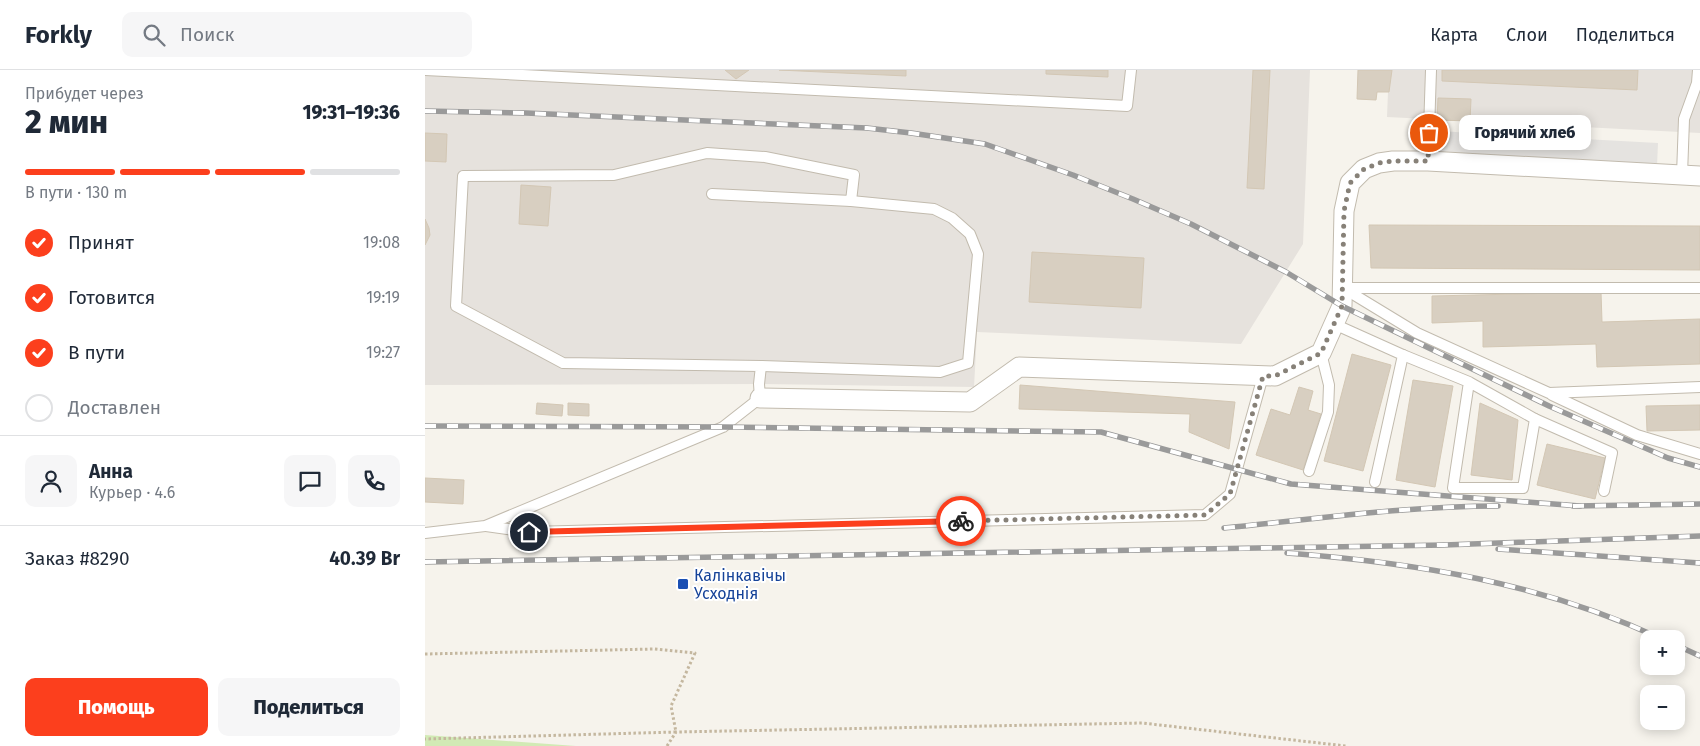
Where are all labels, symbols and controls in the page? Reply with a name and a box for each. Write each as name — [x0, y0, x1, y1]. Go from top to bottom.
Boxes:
search box — [122, 12, 472, 57]
text: Forkly — [25, 21, 92, 49]
icon: search — [140, 21, 168, 49]
text: Поиск — [180, 23, 234, 46]
text: Карта — [1430, 24, 1478, 46]
text: Слои — [1506, 24, 1548, 46]
text: Поделиться — [1576, 24, 1675, 46]
text: Прибудет через — [25, 84, 144, 103]
text: 19:31–19:36 — [303, 101, 400, 124]
text: 2 мин — [25, 103, 108, 141]
pin — [1408, 112, 1450, 154]
callout: Горячий хлеб — [1459, 116, 1591, 150]
icon: bag — [1415, 119, 1443, 147]
text: Горячий хлеб — [1475, 123, 1575, 142]
text: В пути · 130 m — [25, 183, 127, 202]
icon: check — [25, 229, 53, 257]
text: Принят — [68, 231, 134, 254]
text: 19:08 — [363, 233, 400, 252]
icon: check — [25, 284, 53, 312]
text: Готовится — [68, 286, 155, 309]
text: 19:19 — [366, 288, 400, 307]
icon: check — [25, 339, 53, 367]
text: В пути — [68, 341, 125, 364]
text: 19:27 — [366, 343, 400, 362]
text: Доставлен — [68, 396, 161, 419]
button: person — [25, 455, 77, 507]
button: chat — [284, 455, 336, 507]
button: phone — [348, 455, 400, 507]
text: Анна — [89, 460, 133, 483]
text: Курьер · 4.6 — [89, 483, 175, 502]
courier — [936, 496, 986, 546]
icon: bike — [947, 507, 975, 535]
pin — [508, 511, 550, 553]
icon: home — [515, 518, 543, 546]
text: Заказ #8290 — [25, 547, 130, 570]
text: 40.39 Br — [329, 547, 400, 570]
place label: Калінкавічы Усходнія — [694, 566, 786, 603]
marker: Калінкавічы Усходнія — [676, 577, 690, 591]
map controls — [1640, 630, 1685, 730]
button: + — [1640, 630, 1685, 675]
button: Помощь — [25, 678, 208, 736]
button: Поделиться — [218, 678, 400, 736]
button: − — [1640, 685, 1685, 730]

